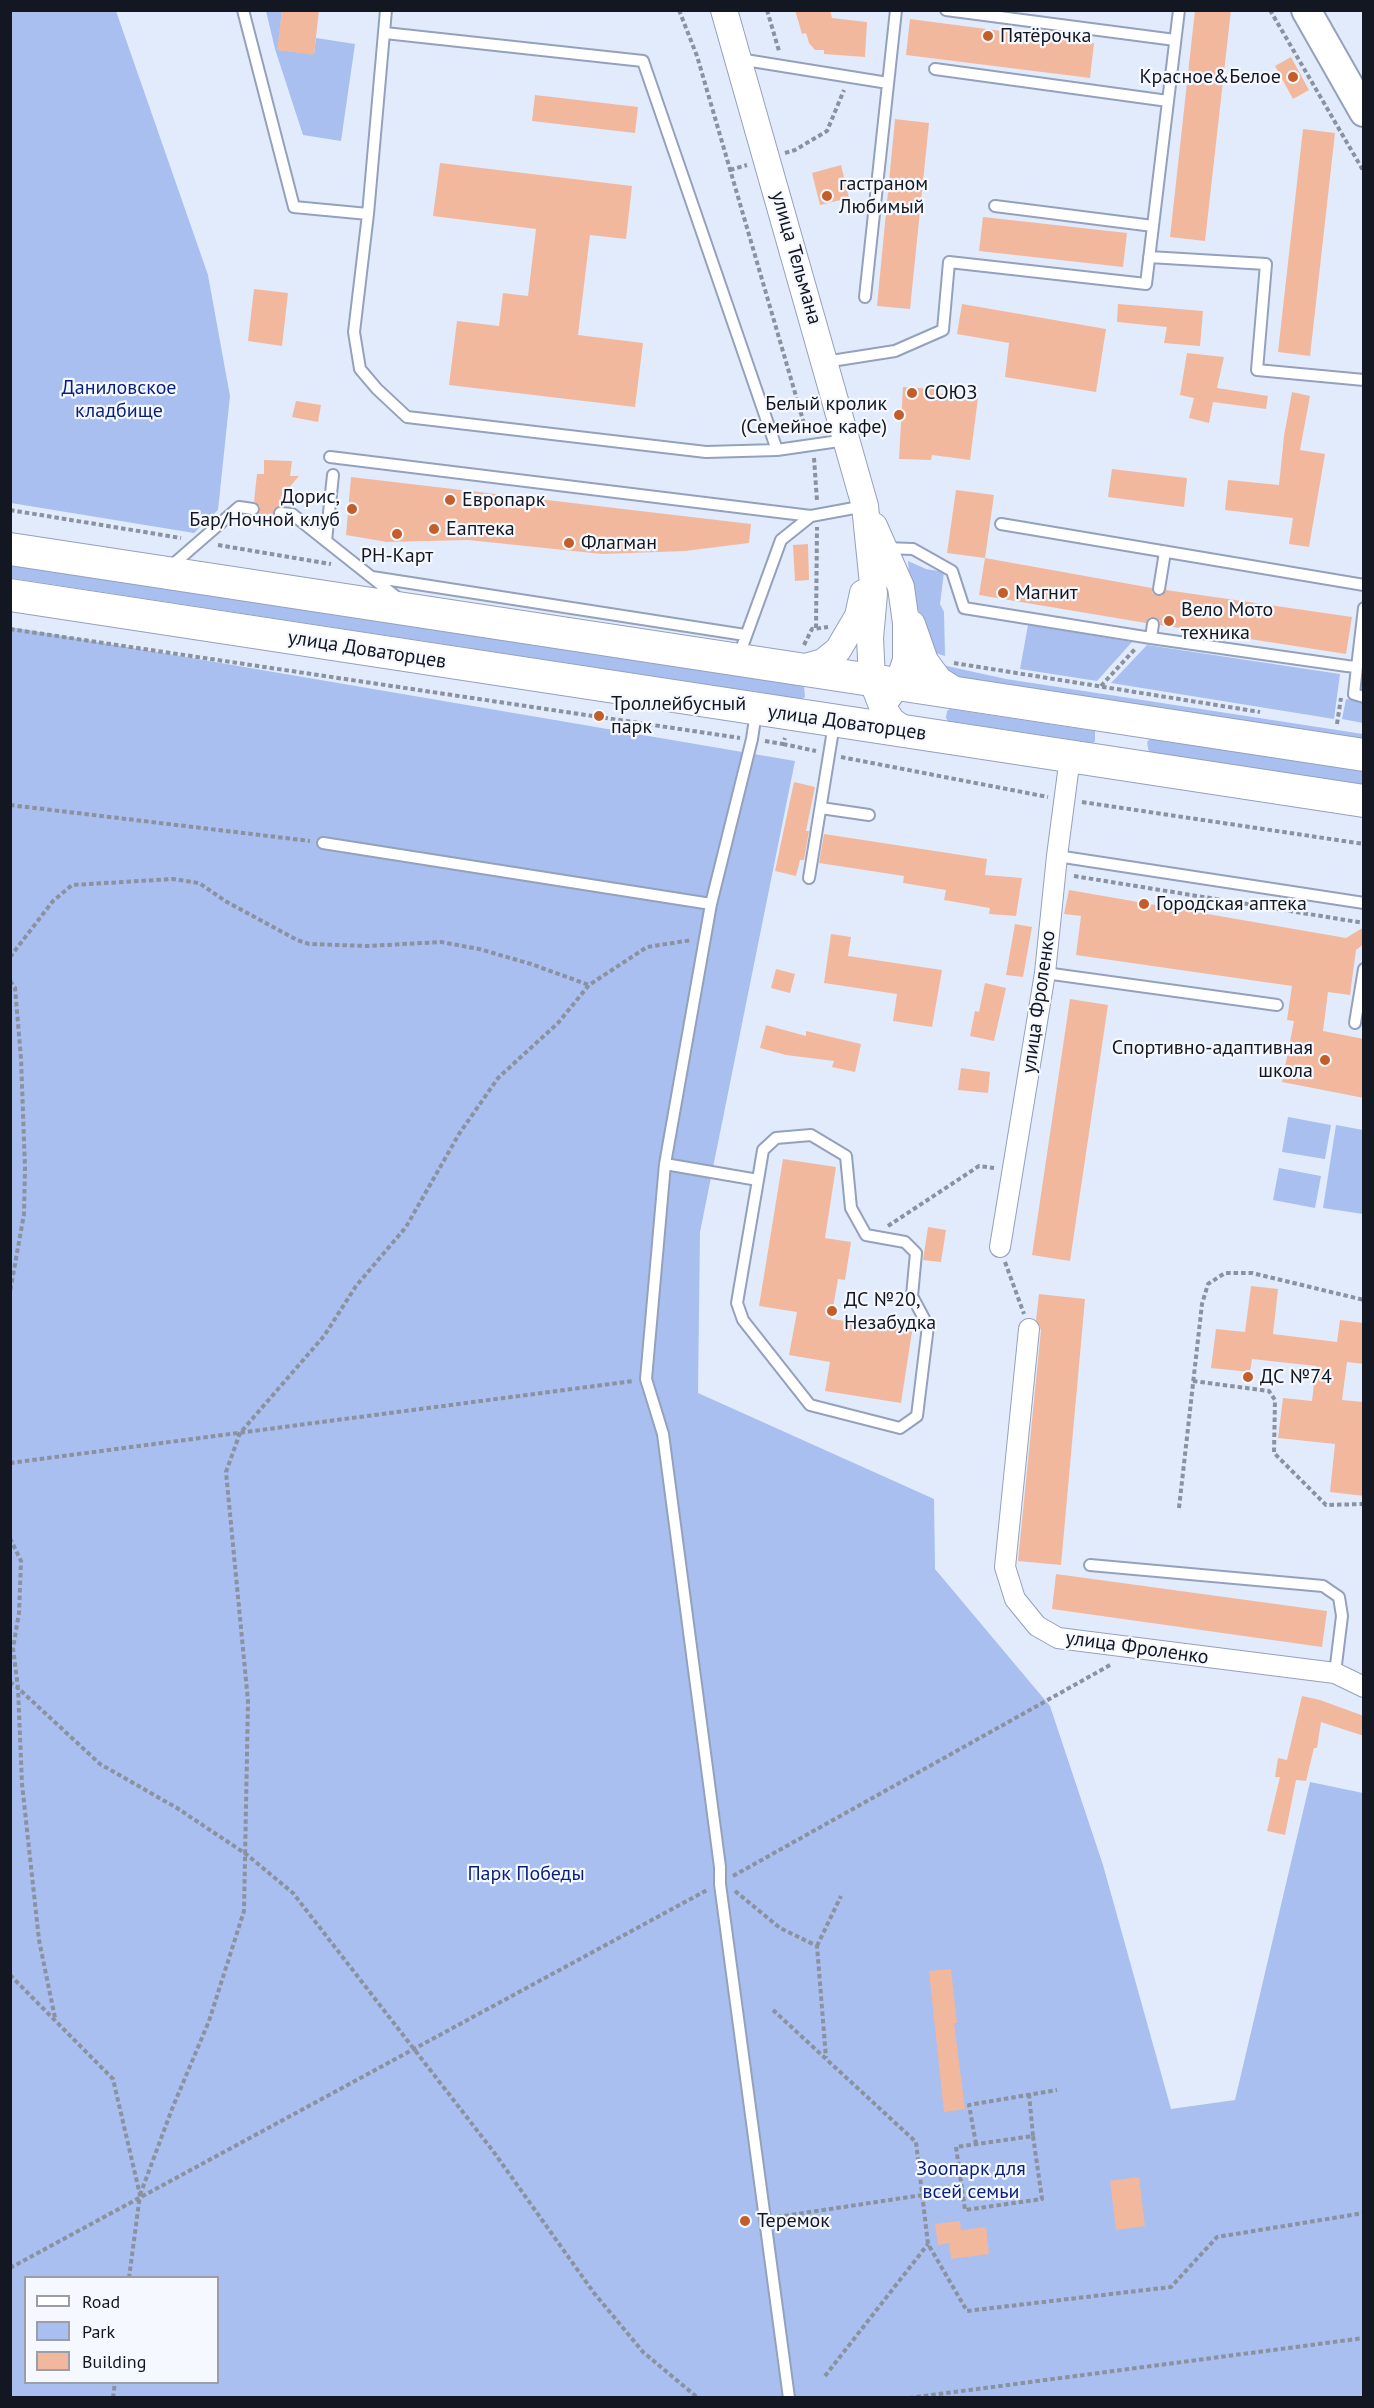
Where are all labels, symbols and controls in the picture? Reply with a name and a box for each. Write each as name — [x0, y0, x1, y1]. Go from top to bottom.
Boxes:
place label: Пятёрочка — [1000, 24, 1091, 48]
marker: Пятёрочка — [981, 29, 995, 43]
place label: Красное&Белое — [1139, 65, 1281, 89]
marker: Красное&Белое — [1286, 70, 1300, 84]
place label: гастраном Любимый — [839, 172, 928, 219]
street label: улица Тельмана — [766, 189, 826, 327]
marker: гастраном Любимый — [820, 189, 834, 203]
park label: Даниловское кладбище — [61, 376, 177, 423]
place label: СОЮЗ — [924, 381, 977, 405]
marker: СОЮЗ — [905, 386, 919, 400]
place label: Белый кролик (Семейное кафе) — [741, 392, 887, 439]
marker: Белый кролик (Семейное кафе) — [892, 408, 906, 422]
place label: Дорис, Бар/Ночной клуб — [189, 485, 340, 532]
place label: Европарк — [462, 488, 545, 512]
marker: Европарк — [443, 493, 457, 507]
marker: Дорис, Бар/Ночной клуб — [345, 502, 359, 516]
place label: Еаптека — [446, 517, 515, 541]
marker: Еаптека — [427, 522, 441, 536]
marker: РН-Карт — [390, 527, 404, 541]
place label: Флагман — [581, 531, 657, 555]
marker: Флагман — [562, 536, 576, 550]
place label: РН-Карт — [361, 544, 433, 568]
place label: Магнит — [1015, 581, 1078, 605]
marker: Магнит — [996, 586, 1010, 600]
place label: Вело Мото техника — [1181, 598, 1273, 645]
marker: Вело Мото техника — [1162, 614, 1176, 628]
street label: улица Доваторцев — [286, 626, 448, 674]
place label: Троллейбусный парк — [611, 692, 746, 739]
street label: улица Доваторцев — [766, 700, 928, 746]
marker: Троллейбусный парк — [592, 709, 606, 723]
place label: Городская аптека — [1156, 892, 1307, 916]
marker: Городская аптека — [1137, 897, 1151, 911]
street label: улица Фроленко — [1017, 929, 1061, 1075]
place label: Спортивно-адаптивная школа — [1112, 1036, 1313, 1083]
marker: Спортивно-адаптивная школа — [1318, 1053, 1332, 1067]
place label: ДС №20, Незабудка — [844, 1288, 936, 1335]
marker: ДС №20, Незабудка — [825, 1304, 839, 1318]
place label: ДС №74 — [1260, 1365, 1332, 1389]
marker: ДС №74 — [1241, 1370, 1255, 1384]
street label: улица Фроленко — [1064, 1626, 1210, 1670]
park label: Парк Победы — [467, 1862, 585, 1886]
park label: Зоопарк для всей семьи — [916, 2157, 1026, 2204]
place label: Теремок — [757, 2209, 830, 2233]
marker: Теремок — [738, 2214, 752, 2228]
legend — [24, 2276, 219, 2384]
text: Road — [82, 2290, 120, 2313]
text: Park — [82, 2320, 115, 2343]
text: Building — [82, 2350, 146, 2373]

